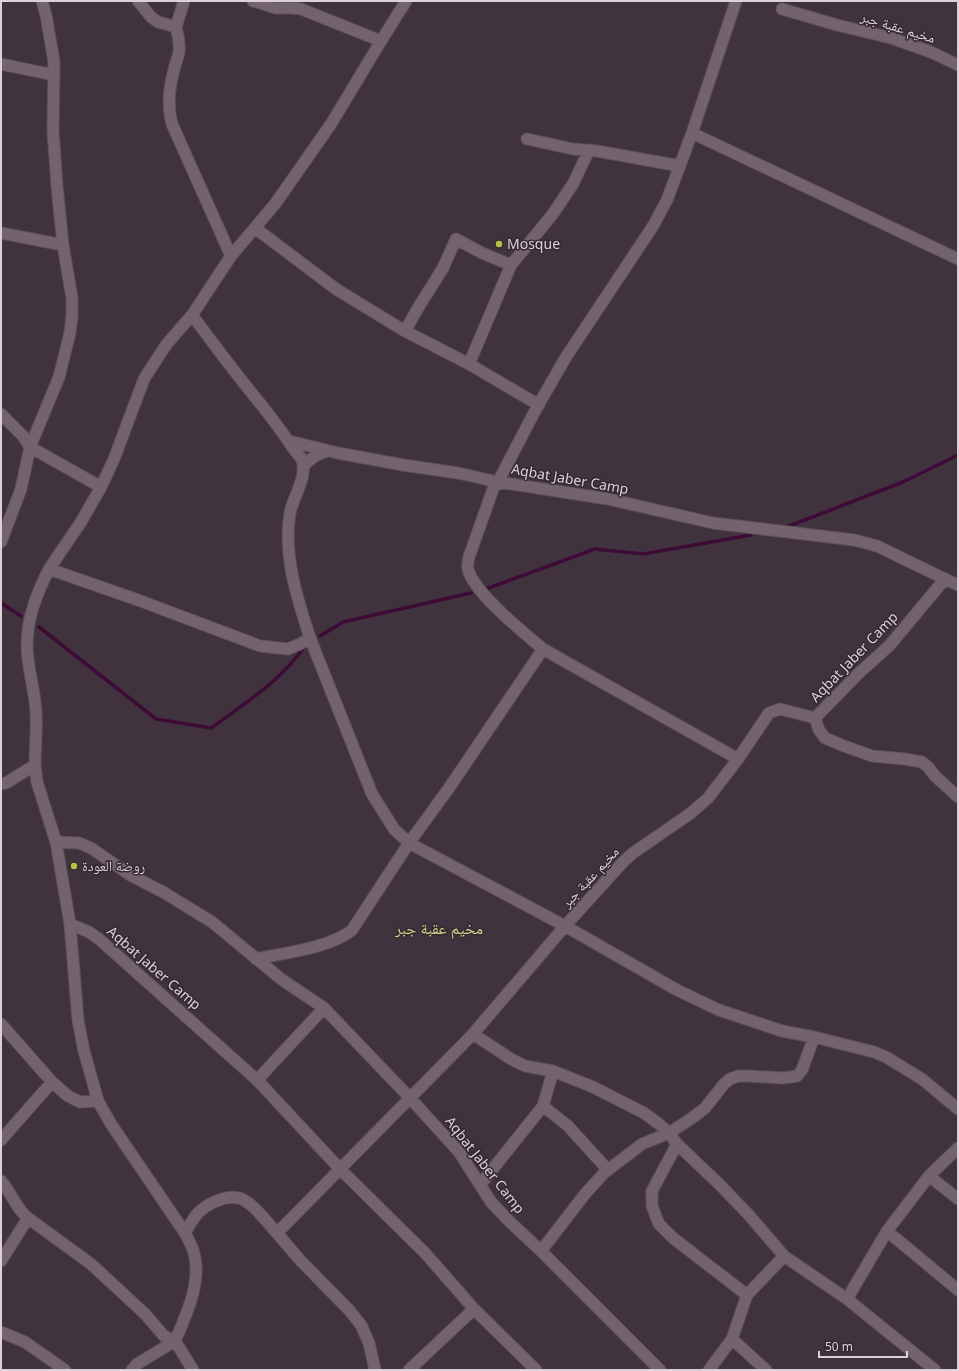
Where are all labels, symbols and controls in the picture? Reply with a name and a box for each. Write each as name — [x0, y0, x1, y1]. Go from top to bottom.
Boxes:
street label: مخيم عقبة جبر — [857, 6, 938, 48]
place label: Mosque — [507, 234, 560, 253]
marker: Mosque — [494, 239, 504, 249]
street label: Aqbat Jaber Camp — [510, 459, 630, 498]
street label: Aqbat Jaber Camp — [806, 607, 902, 706]
street label: مخيم عقبة جبر — [556, 842, 624, 913]
place label: روضة العودة — [82, 856, 145, 875]
marker: روضة العودة — [69, 861, 79, 871]
district label: مخيم عقبة جبر — [394, 917, 483, 939]
street label: Aqbat Jaber Camp — [103, 922, 205, 1014]
street label: Aqbat Jaber Camp — [441, 1112, 529, 1217]
scale bar — [819, 1333, 907, 1359]
text: 50 m — [825, 1338, 853, 1355]

